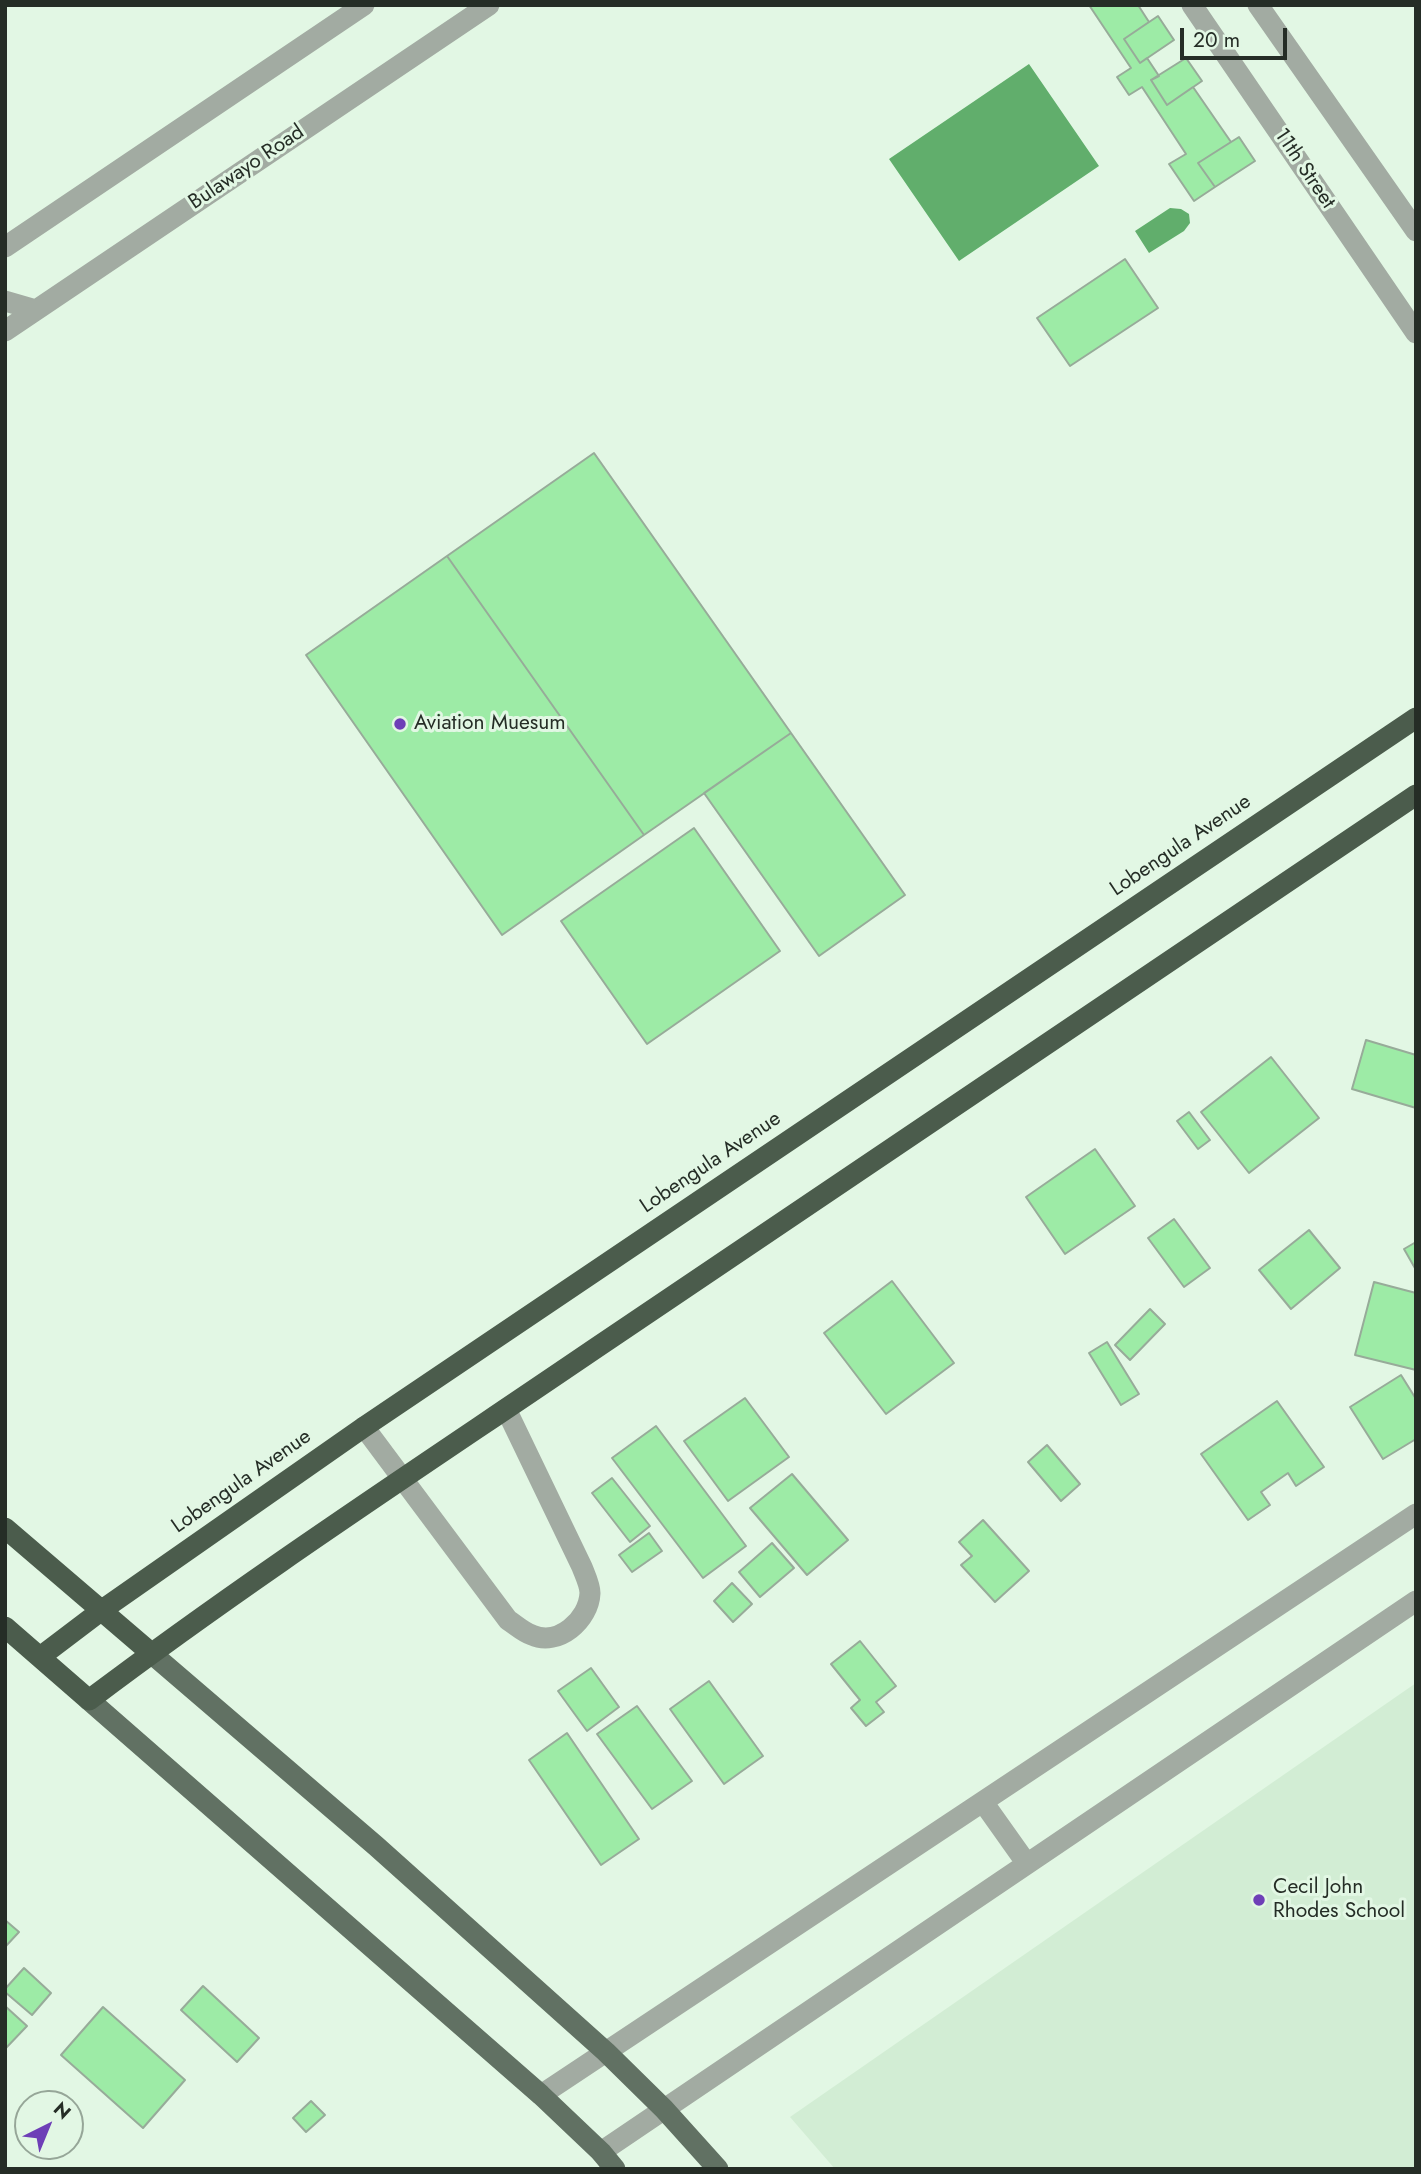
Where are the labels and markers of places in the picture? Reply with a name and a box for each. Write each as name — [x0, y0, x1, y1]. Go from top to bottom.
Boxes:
place label: Aviation Muesum — [414, 711, 566, 737]
marker: Aviation Muesum — [392, 716, 408, 732]
place label: Cecil John Rhodes School — [1273, 1875, 1405, 1925]
marker: Cecil John Rhodes School — [1251, 1892, 1267, 1908]

